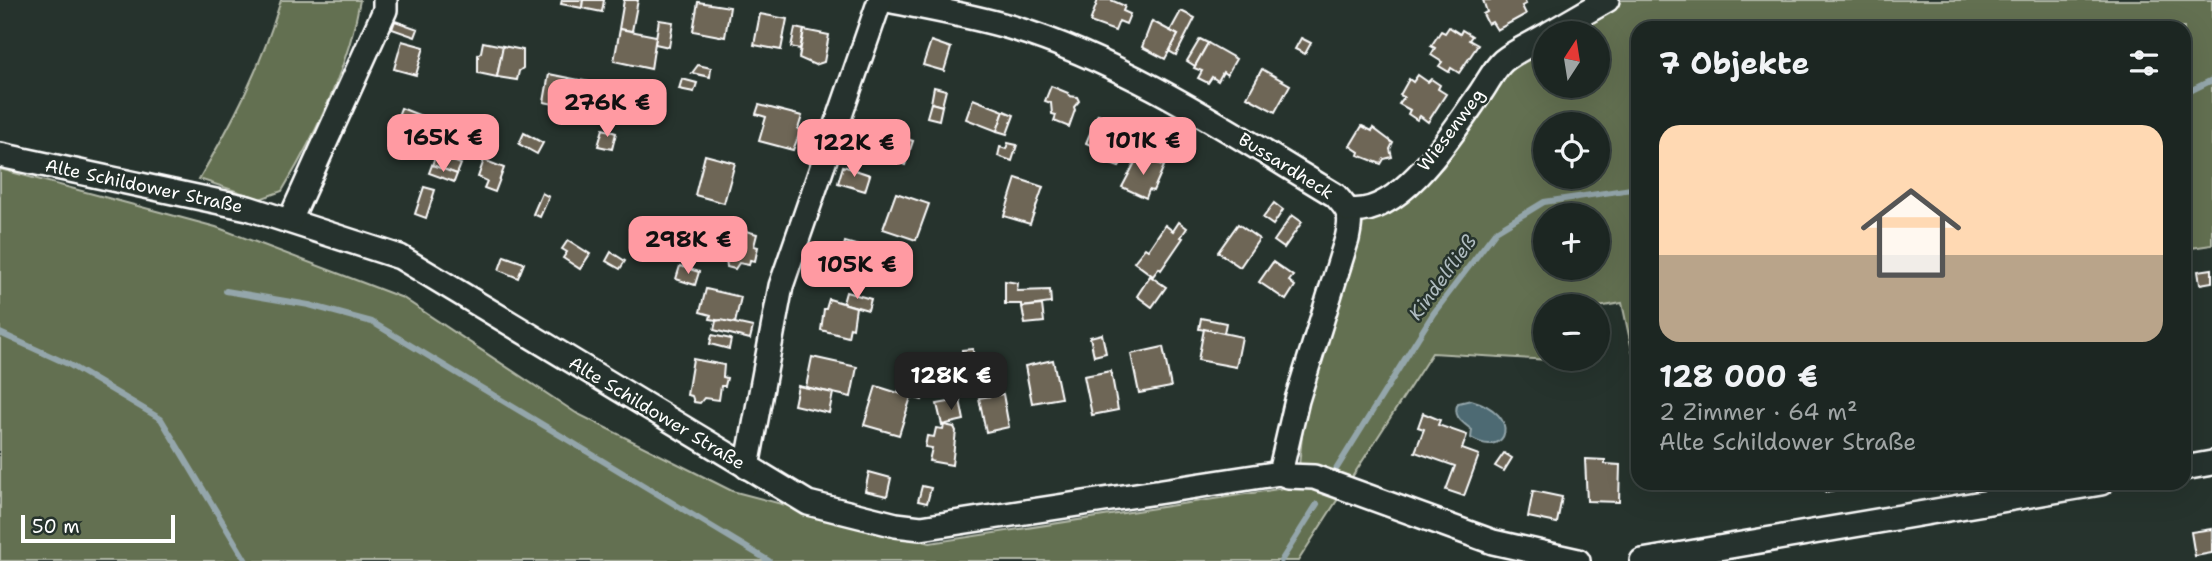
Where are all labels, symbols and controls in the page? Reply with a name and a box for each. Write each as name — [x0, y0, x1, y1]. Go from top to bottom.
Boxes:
north arrow — [1533, 21, 1610, 98]
map controls — [1533, 21, 1610, 371]
text: 7 Objekte — [1659, 43, 1809, 84]
icon: filters — [2125, 44, 2163, 82]
pin: 276K € — [550, 80, 664, 139]
street label: Wiesenweg — [1412, 84, 1490, 176]
text: 276K € — [564, 87, 650, 117]
button: locate — [1533, 112, 1610, 189]
pin: 165K € — [386, 114, 500, 174]
pin: 101K € — [1086, 118, 1200, 177]
pin: 122K € — [797, 120, 911, 179]
text: 165K € — [403, 122, 483, 152]
text: 101K € — [1105, 125, 1181, 155]
text: 122K € — [813, 127, 895, 157]
street label: Bussardheck — [1234, 127, 1338, 205]
street label: Alte Schildower Straße — [43, 153, 245, 219]
icon: home — [1848, 170, 1974, 296]
button: + — [1533, 203, 1610, 280]
pin: 298K € — [631, 216, 745, 276]
text: 298K € — [644, 224, 732, 254]
water label: Kindelfließ — [1403, 230, 1482, 325]
pin: 105K € — [800, 242, 914, 301]
text: 105K € — [817, 249, 897, 279]
button: − — [1533, 294, 1610, 371]
street label: Alte Schildower Straße — [565, 351, 749, 475]
pin: 128K € — [894, 352, 1008, 412]
text: 128 000 € — [1659, 356, 1818, 397]
text: 128K € — [910, 360, 992, 390]
text: 2 Zimmer · 64 m² — [1659, 397, 1858, 427]
text: Alte Schildower Straße — [1659, 427, 1916, 457]
scale bar — [21, 512, 175, 544]
text: 50 m — [32, 514, 80, 539]

